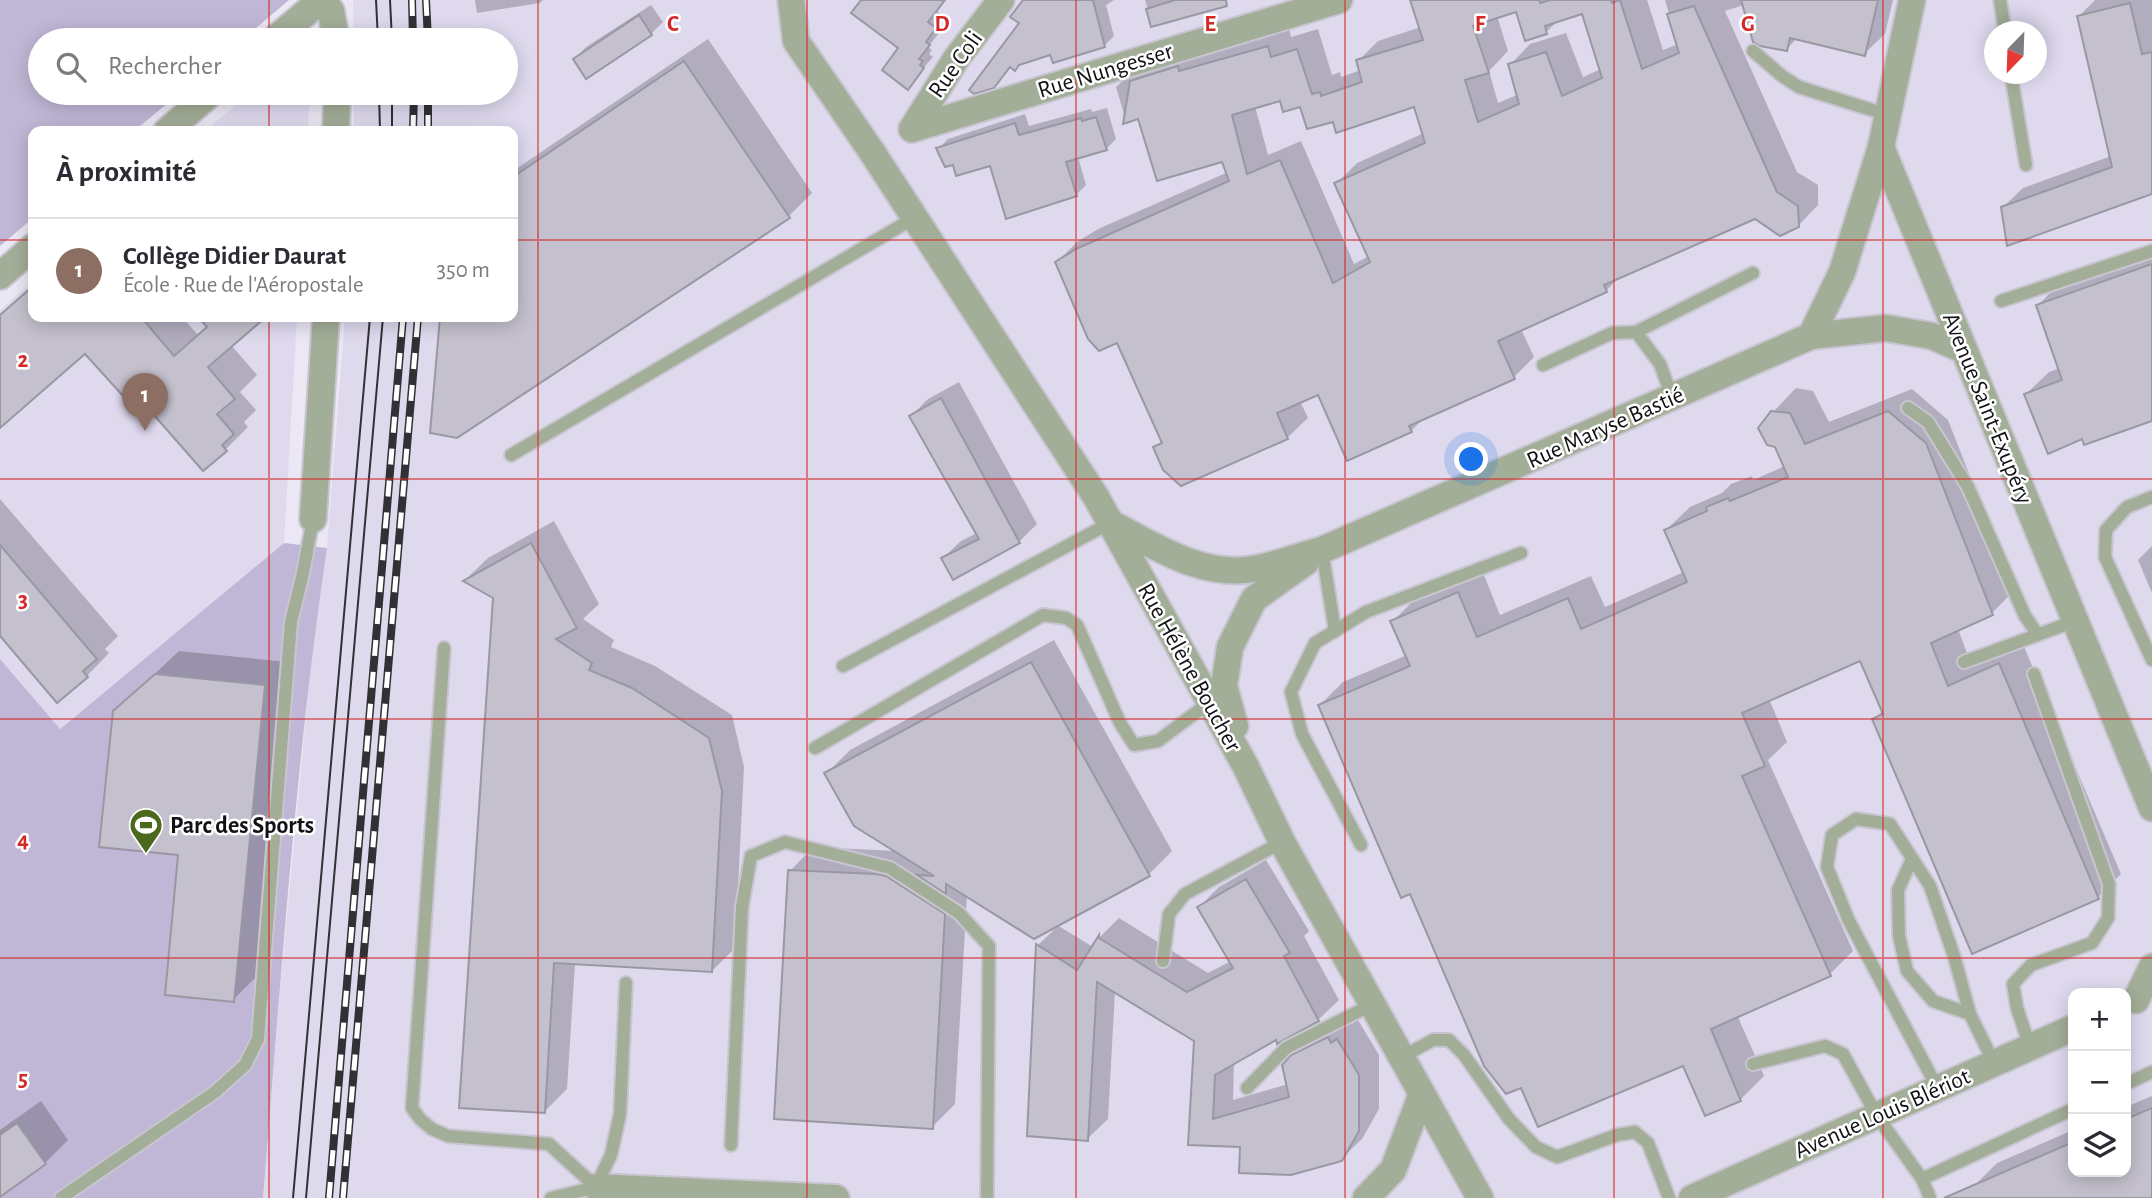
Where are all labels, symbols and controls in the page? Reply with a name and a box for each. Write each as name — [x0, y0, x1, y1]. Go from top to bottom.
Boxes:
text: C — [667, 13, 679, 36]
text: D — [934, 13, 950, 36]
text: E — [1204, 13, 1216, 36]
text: F — [1475, 13, 1486, 36]
text: G — [1741, 13, 1755, 36]
north arrow — [1984, 21, 2047, 84]
street label: Rue Coli — [924, 27, 987, 102]
search box — [28, 28, 518, 105]
street label: Rue Nungesser — [1035, 39, 1176, 103]
icon: search — [52, 48, 90, 86]
text: Rechercher — [108, 53, 221, 79]
text: À proximité — [56, 157, 196, 187]
text: Collège Didier Daurat — [123, 243, 346, 269]
text: 1 — [75, 259, 83, 282]
text: 350 m — [437, 259, 490, 282]
text: École · Rue de l'Aéropostale — [123, 274, 364, 297]
street label: Avenue Saint-Exupéry — [1938, 309, 2036, 507]
text: 2 — [18, 349, 29, 372]
pin: 1 — [122, 373, 168, 431]
street label: Rue Maryse Bastié — [1523, 383, 1688, 473]
your location — [1454, 442, 1488, 476]
street label: Rue Hélène Boucher — [1133, 579, 1245, 756]
text: 3 — [18, 589, 28, 612]
sports icon: Parc des Sports — [127, 806, 165, 855]
place label: Parc des Sports — [170, 814, 314, 838]
text: 4 — [17, 829, 29, 852]
map controls — [2068, 988, 2131, 1177]
button: + — [2068, 988, 2131, 1051]
button: − — [2068, 1051, 2131, 1114]
street label: Avenue Louis Blériot — [1791, 1064, 1974, 1163]
text: 5 — [18, 1068, 28, 1091]
button: layers — [2068, 1114, 2131, 1177]

